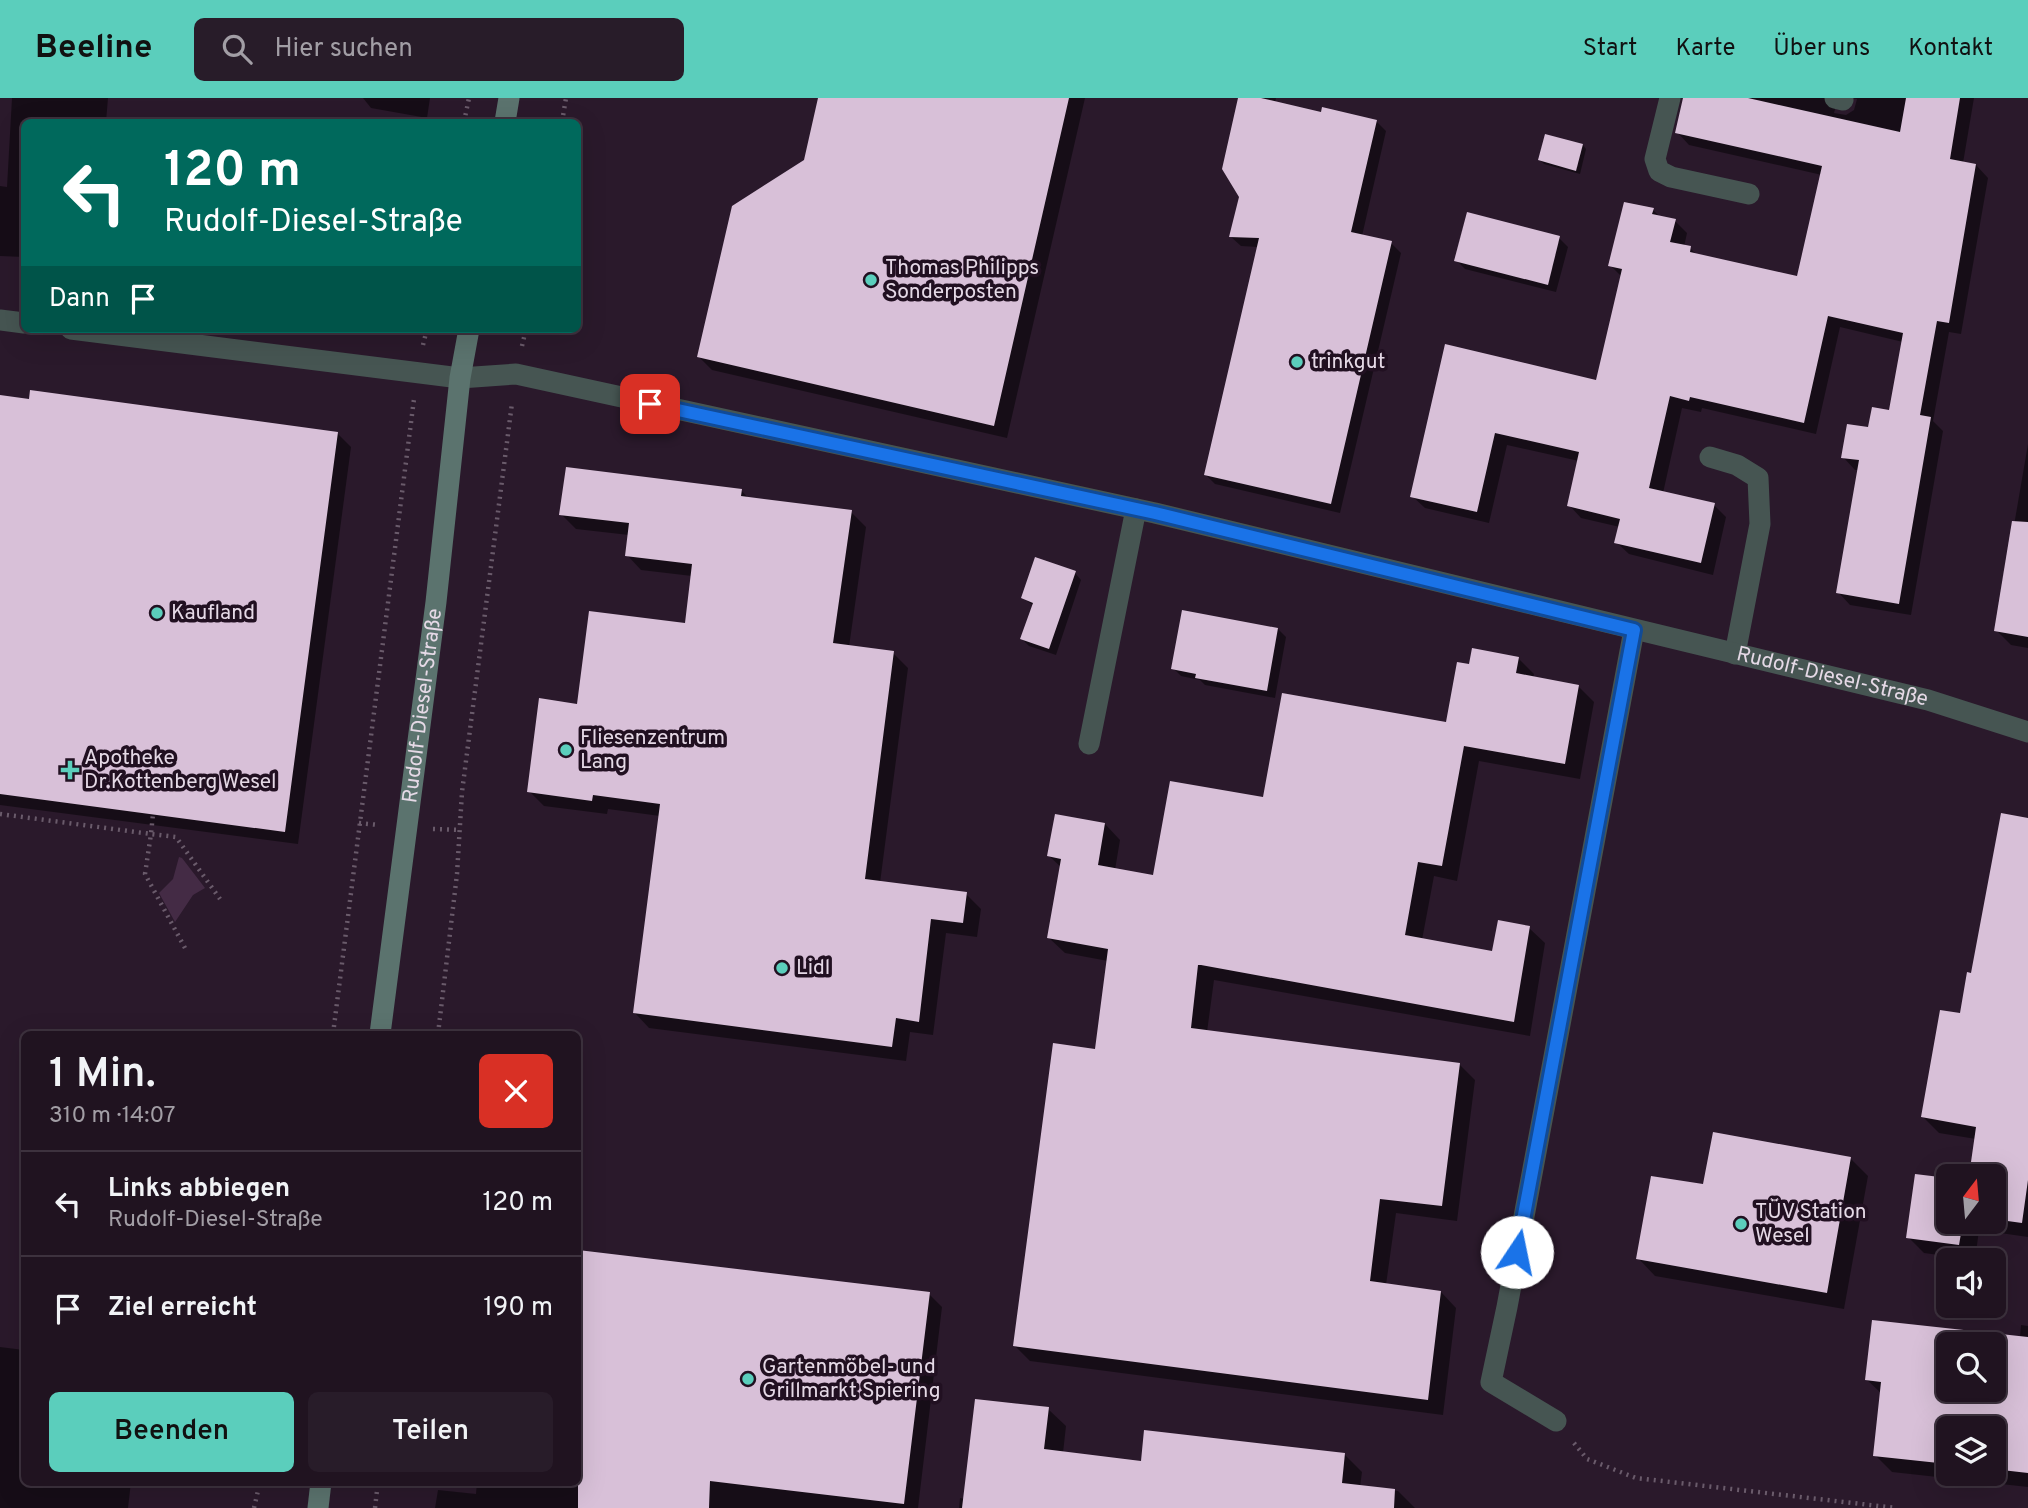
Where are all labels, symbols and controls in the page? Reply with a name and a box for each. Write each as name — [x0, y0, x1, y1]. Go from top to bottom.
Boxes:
search box — [194, 18, 684, 81]
text: Beeline — [35, 28, 152, 70]
icon: search — [218, 30, 256, 68]
text: Hier suchen — [274, 33, 413, 66]
text: Start — [1583, 34, 1637, 64]
text: Karte — [1675, 34, 1735, 64]
text: Über uns — [1773, 34, 1870, 64]
text: Kontakt — [1908, 34, 1993, 64]
text: 120 m — [164, 142, 301, 204]
icon: left — [49, 147, 140, 238]
text: Rudolf-Diesel-Straße — [164, 203, 463, 243]
place label: Thomas Philipps Sonderposten — [885, 255, 1039, 306]
marker: Thomas Philipps Sonderposten — [863, 272, 879, 288]
icon: arrive — [124, 280, 162, 318]
text: Dann — [49, 283, 110, 316]
place label: trinkgut — [1311, 349, 1385, 376]
marker: trinkgut — [1289, 354, 1305, 370]
pin — [620, 374, 680, 434]
icon: arrive — [631, 385, 669, 423]
place label: Kaufland — [171, 600, 255, 627]
marker: Kaufland — [149, 605, 165, 621]
street label: Rudolf-Diesel-Straße — [397, 607, 449, 805]
street label: Rudolf-Diesel-Straße — [1734, 641, 1931, 713]
place label: Fliesenzentrum Lang — [580, 725, 725, 776]
marker: Fliesenzentrum Lang — [558, 742, 574, 758]
place label: Apotheke Dr.Kottenberg Wesel — [84, 745, 277, 796]
marker: Apotheke Dr.Kottenberg Wesel — [62, 762, 78, 778]
place label: Lidl — [796, 955, 830, 982]
marker: Lidl — [774, 960, 790, 976]
text: 1 Min. — [49, 1049, 156, 1102]
button: close — [479, 1054, 553, 1128]
text: 310 m · 14:07 — [49, 1102, 176, 1131]
north arrow — [1936, 1164, 2006, 1234]
map controls — [1936, 1164, 2006, 1486]
text: Links abbiegen — [108, 1173, 290, 1206]
icon: left — [49, 1185, 87, 1223]
text: 120 m — [483, 1187, 553, 1220]
place label: TÜV Station Wesel — [1755, 1199, 1867, 1250]
text: Rudolf-Diesel-Straße — [108, 1206, 323, 1235]
position arrow — [1480, 1215, 1554, 1289]
marker: TÜV Station Wesel — [1733, 1216, 1749, 1232]
button: sound — [1936, 1248, 2006, 1318]
icon: arrive — [49, 1290, 87, 1328]
text: Ziel erreicht — [108, 1292, 257, 1325]
text: 190 m — [483, 1292, 553, 1325]
button: search — [1936, 1332, 2006, 1402]
place label: Gartenmöbel- und Grillmarkt Spiering — [762, 1354, 941, 1405]
marker: Gartenmöbel- und Grillmarkt Spiering — [740, 1371, 756, 1387]
button: Beenden — [49, 1392, 294, 1472]
button: Teilen — [308, 1392, 553, 1472]
button: layers — [1936, 1416, 2006, 1486]

